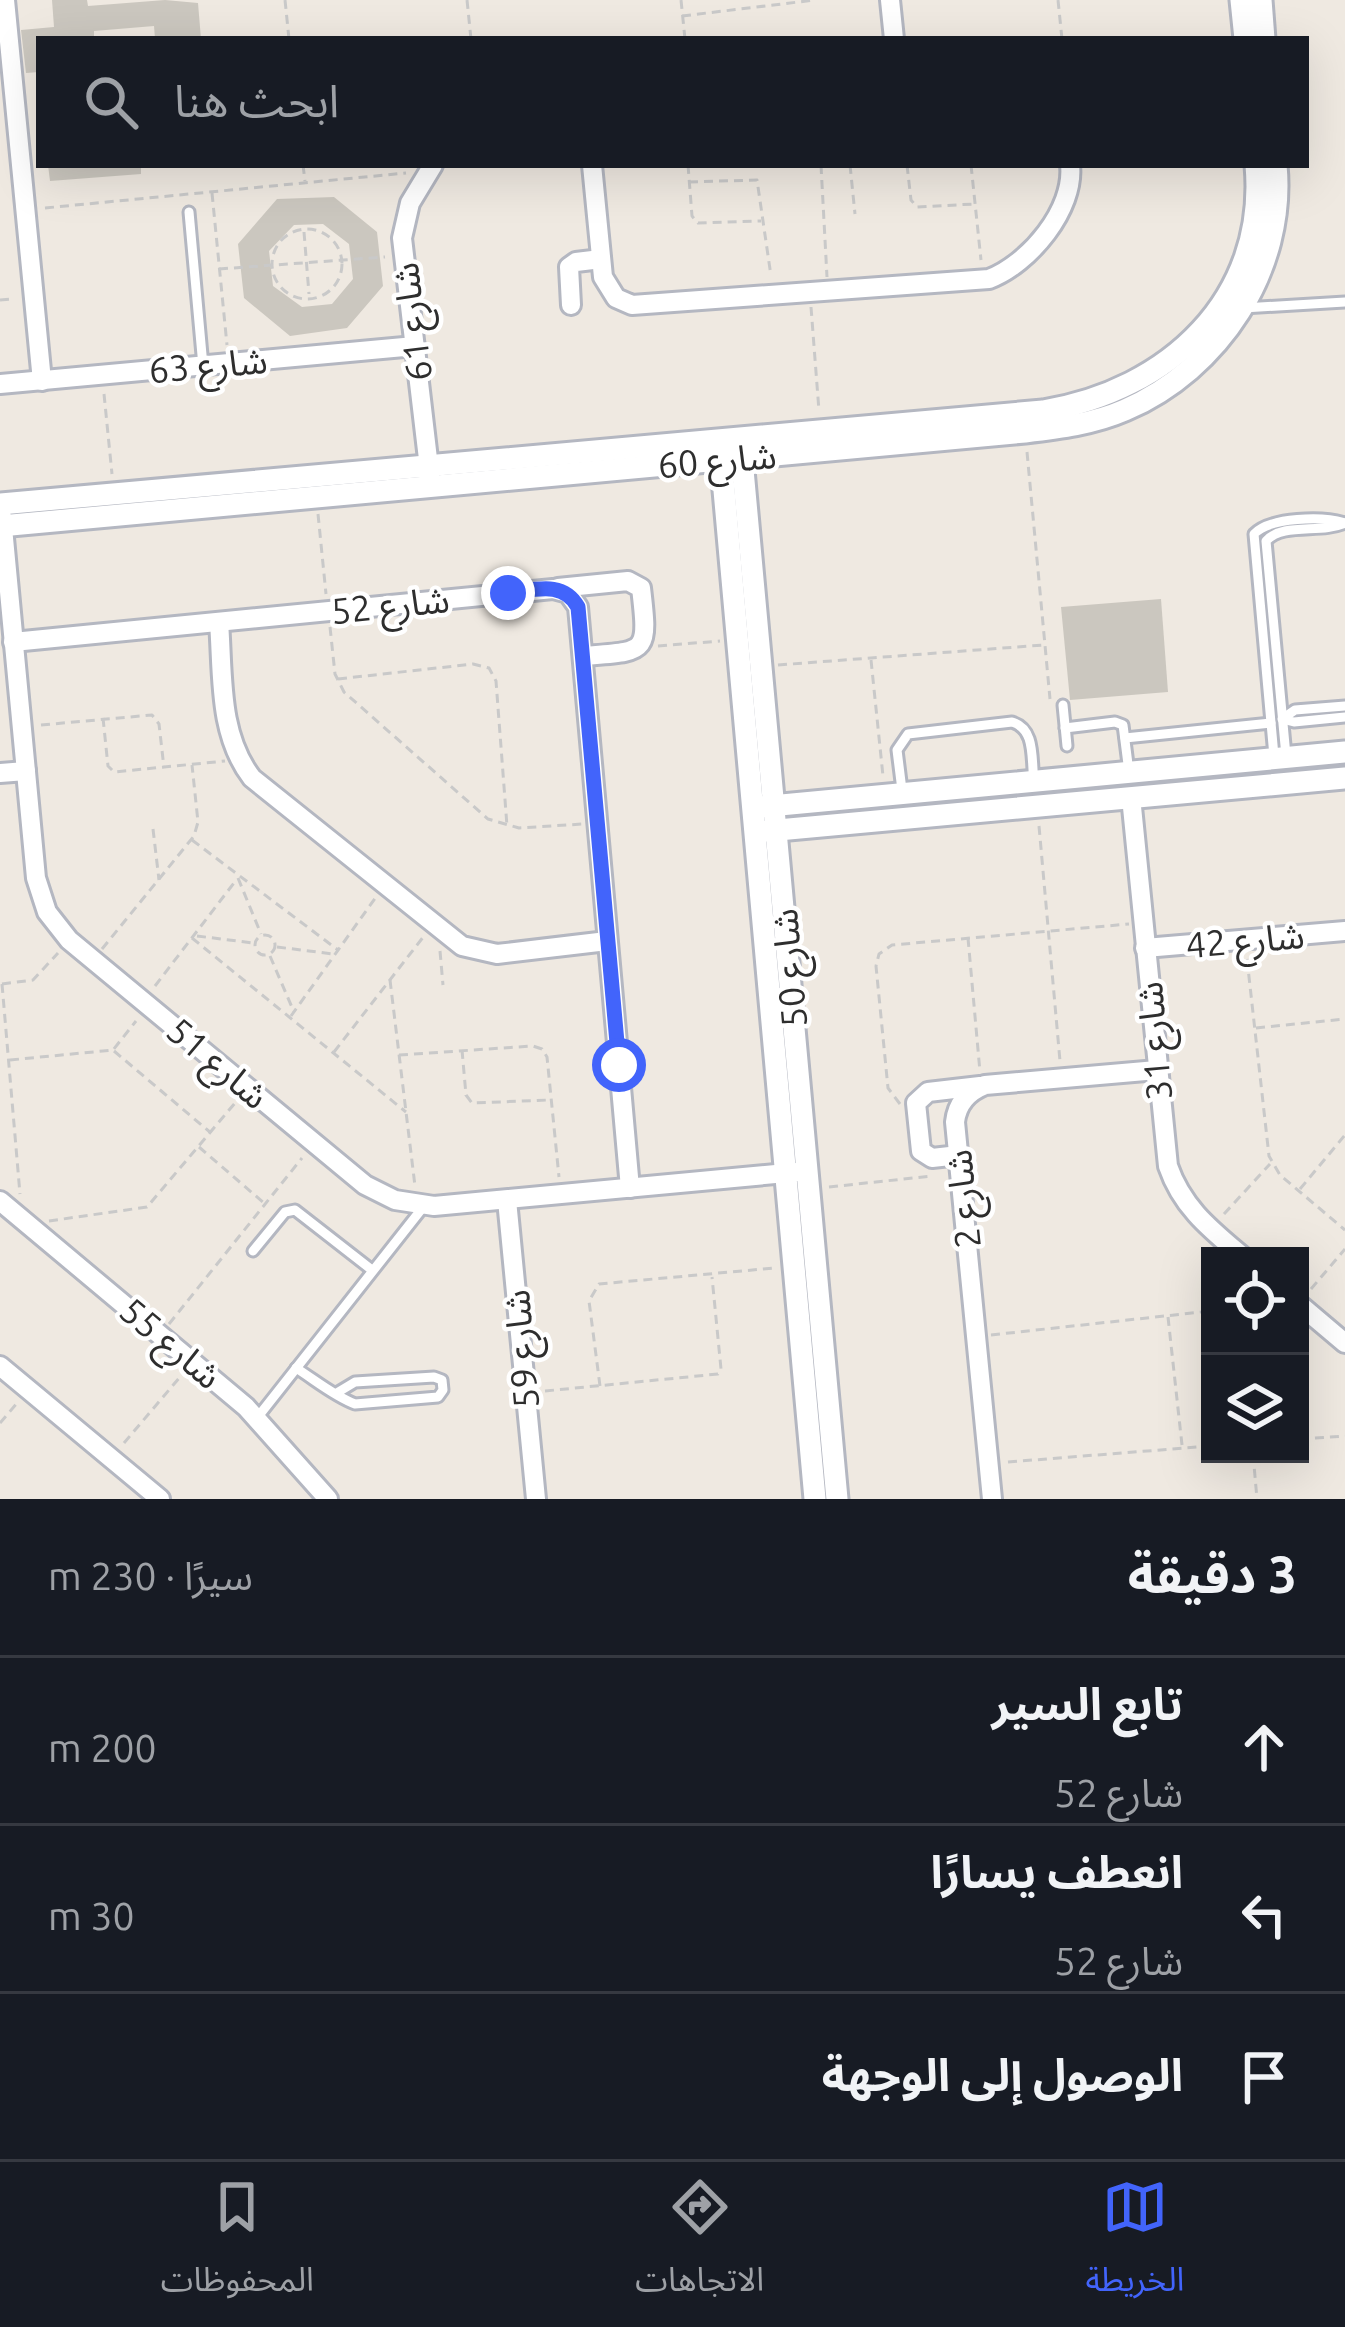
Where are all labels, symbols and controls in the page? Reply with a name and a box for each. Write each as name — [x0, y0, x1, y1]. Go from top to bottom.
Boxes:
search box — [36, 36, 1309, 168]
icon: search — [78, 69, 144, 135]
text: ابحث هنا — [174, 75, 339, 126]
street label: شارع 61 — [384, 260, 446, 384]
street label: شارع 63 — [147, 339, 270, 397]
street label: شارع 60 — [656, 434, 779, 492]
route end — [481, 566, 535, 620]
street label: شارع 52 — [329, 578, 452, 638]
street label: شارع 50 — [763, 906, 821, 1029]
street label: شارع 42 — [1184, 914, 1307, 972]
street label: شارع 31 — [1128, 979, 1186, 1102]
street label: شارع 51 — [155, 1009, 277, 1122]
route start — [592, 1038, 646, 1092]
street label: شارع 2 — [937, 1147, 995, 1250]
map controls — [1201, 1247, 1309, 1463]
button: locate — [1201, 1247, 1309, 1355]
street label: شارع 59 — [495, 1287, 553, 1410]
street label: شارع 55 — [108, 1289, 230, 1402]
button: layers — [1201, 1355, 1309, 1463]
text: 3 دقيقة — [1128, 1545, 1297, 1603]
text: سيرًا · 230 m — [48, 1554, 253, 1597]
text: تابع السير — [992, 1678, 1183, 1729]
icon: ahead — [1231, 1714, 1297, 1780]
text: 200 m — [48, 1726, 157, 1769]
text: شارع 52 — [1054, 1771, 1183, 1814]
text: انعطف يسارًا — [931, 1846, 1183, 1897]
icon: left — [1231, 1882, 1297, 1948]
text: 30 m — [48, 1894, 135, 1937]
text: شارع 52 — [1054, 1939, 1183, 1982]
icon: arrive — [1231, 2044, 1297, 2110]
text: الوصول إلى الوجهة — [822, 2049, 1183, 2100]
tab: المحفوظات — [161, 2174, 314, 2315]
tab: الاتجاهات — [635, 2174, 764, 2315]
tab: الخريطة — [1085, 2174, 1184, 2315]

